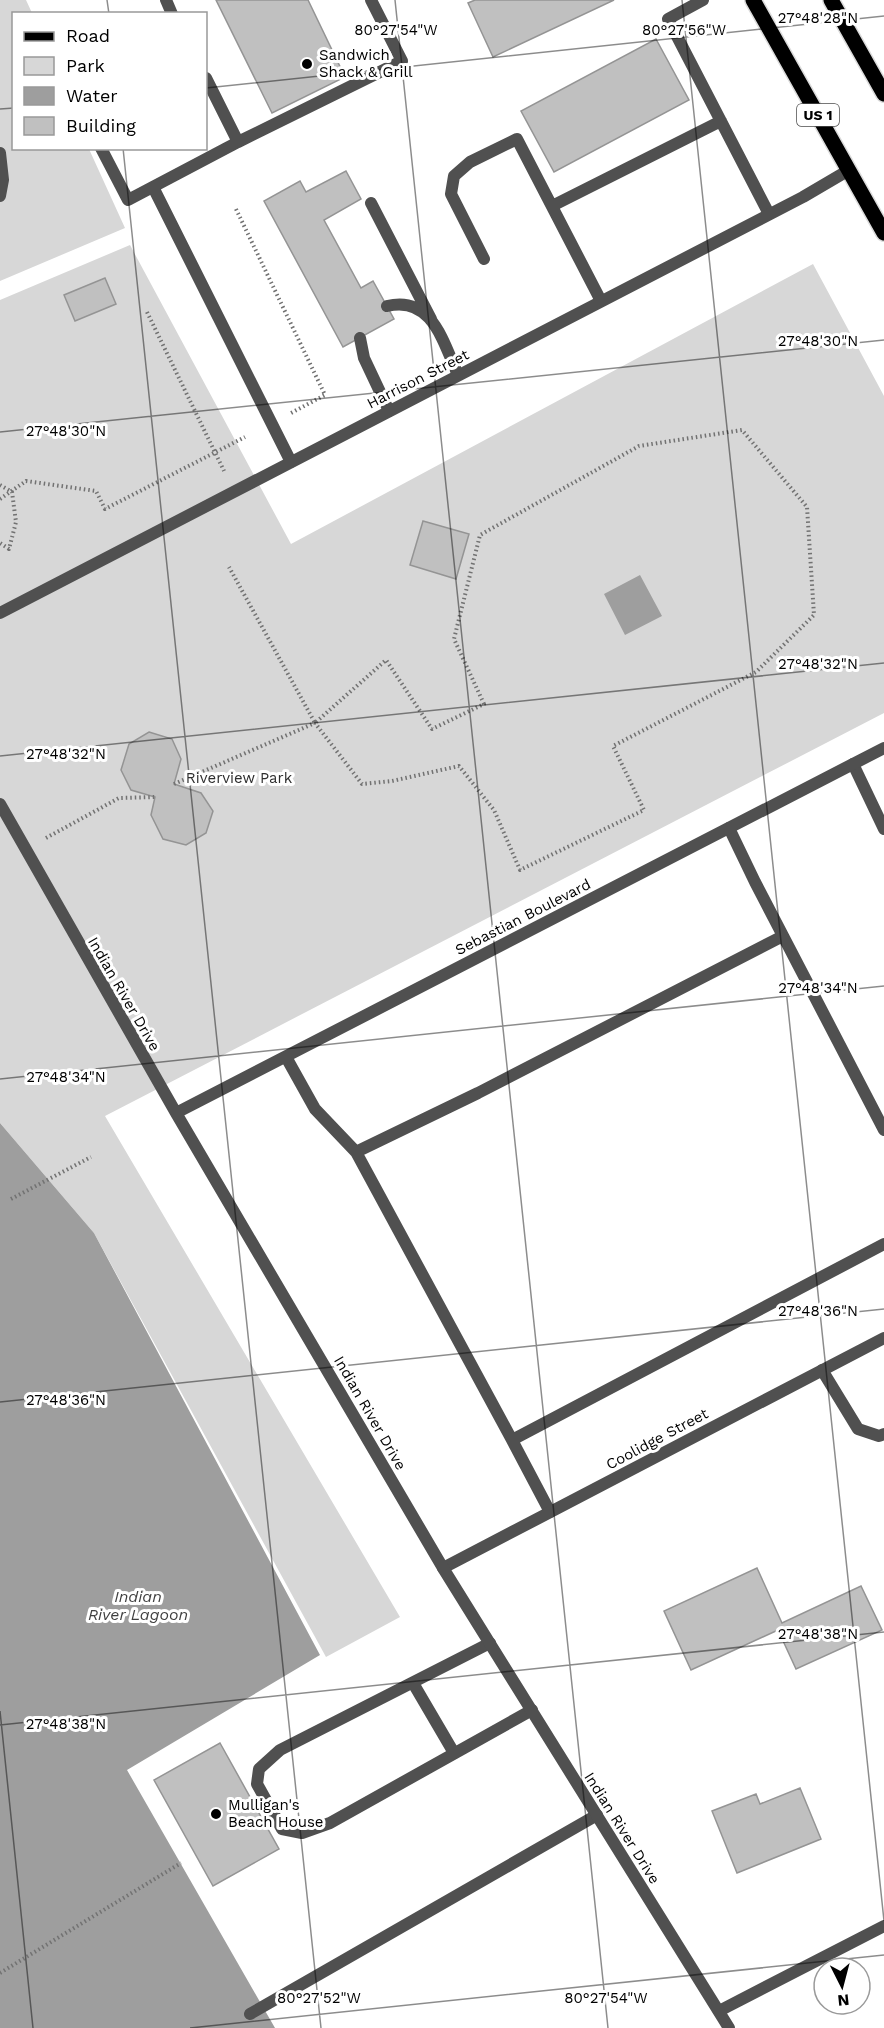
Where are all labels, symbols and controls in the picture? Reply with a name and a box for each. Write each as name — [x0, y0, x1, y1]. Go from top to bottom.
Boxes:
text: 27°48'28"N — [778, 9, 858, 27]
legend — [12, 12, 207, 150]
text: 80°27'54"W — [354, 21, 438, 39]
text: 80°27'56"W — [642, 21, 726, 39]
text: Road — [66, 25, 110, 46]
place label: Sandwich Shack & Grill — [319, 46, 413, 81]
text: Park — [66, 55, 105, 76]
marker: Sandwich Shack & Grill — [300, 57, 314, 71]
text: Water — [66, 85, 118, 106]
road number: US 1 — [797, 104, 839, 126]
text: Building — [66, 115, 136, 136]
text: 27°48'30"N — [778, 332, 858, 350]
street label: Harrison Street — [364, 345, 473, 412]
text: 27°48'30"N — [26, 422, 106, 440]
text: 27°48'32"N — [778, 655, 858, 673]
text: 27°48'32"N — [26, 745, 106, 763]
park label: Riverview Park — [186, 769, 293, 787]
street label: Sebastian Boulevard — [452, 875, 594, 959]
street label: Indian River Drive — [84, 934, 164, 1054]
text: 27°48'34"N — [778, 979, 858, 997]
text: 27°48'34"N — [26, 1068, 106, 1086]
text: 27°48'36"N — [778, 1302, 858, 1320]
street label: Indian River Drive — [330, 1353, 410, 1473]
text: 27°48'36"N — [26, 1391, 106, 1409]
street label: Coolidge Street — [603, 1404, 712, 1474]
water label: Indian River Lagoon — [88, 1587, 188, 1624]
text: 27°48'38"N — [778, 1625, 858, 1643]
text: 27°48'38"N — [26, 1715, 106, 1733]
street label: Indian River Drive — [580, 1769, 664, 1887]
place label: Mulligan's Beach House — [228, 1796, 323, 1831]
marker: Mulligan's Beach House — [209, 1807, 223, 1821]
north arrow — [812, 1956, 872, 2016]
text: 80°27'52"W — [277, 1989, 361, 2007]
text: 80°27'54"W — [564, 1989, 648, 2007]
text: N — [837, 1990, 850, 2010]

